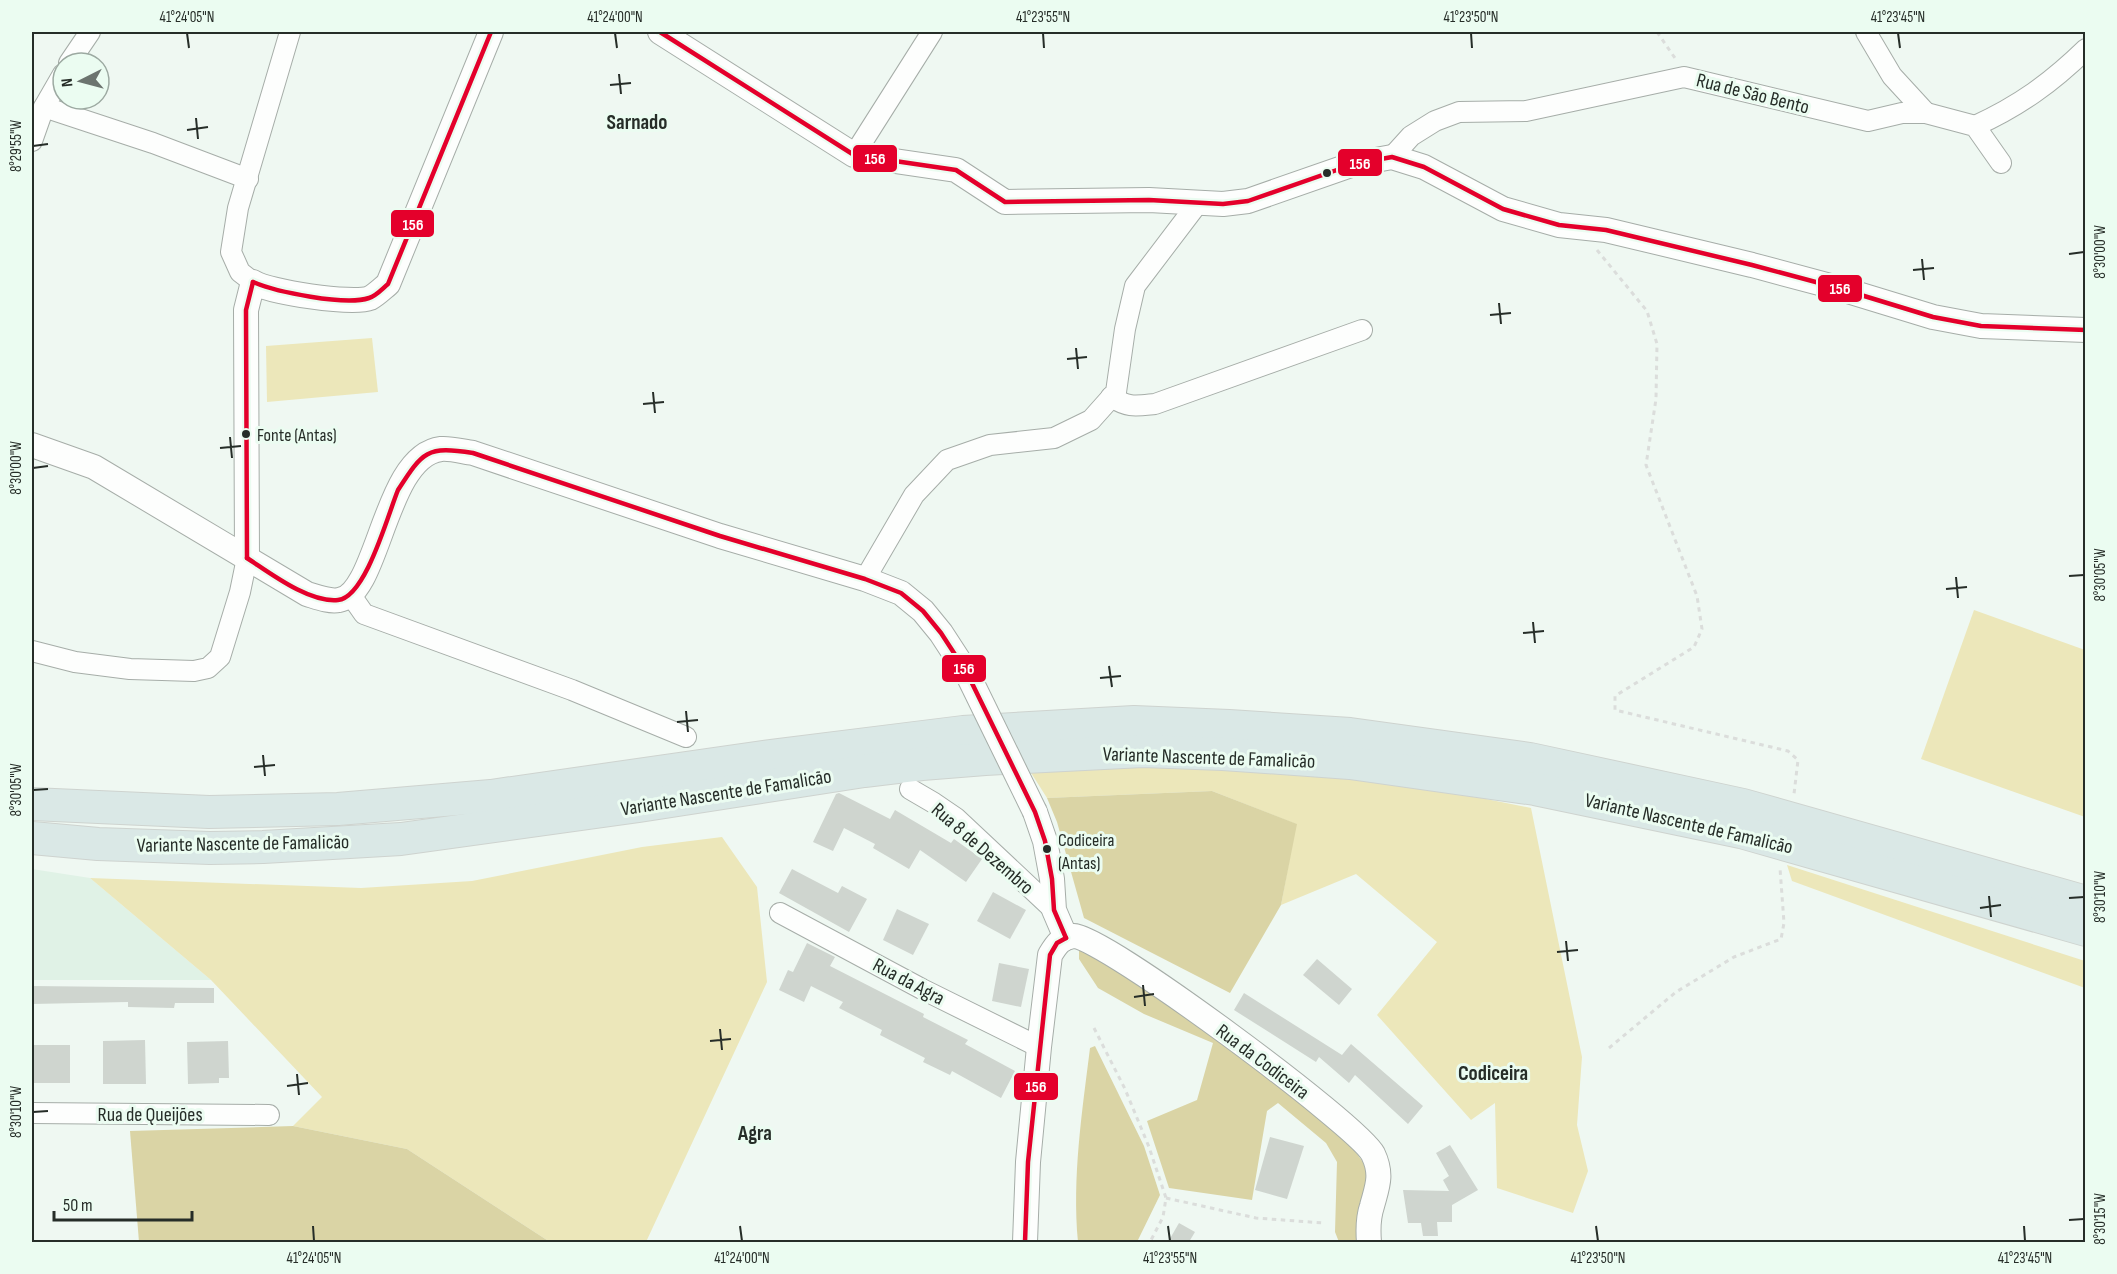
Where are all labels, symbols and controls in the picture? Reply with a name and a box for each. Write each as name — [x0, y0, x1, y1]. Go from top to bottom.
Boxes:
text: 41°24'05"N — [160, 8, 214, 27]
text: 41°24'00"N — [587, 8, 643, 27]
text: 41°23'55"N — [1016, 8, 1070, 27]
text: 41°23'50"N — [1444, 8, 1498, 27]
text: 41°23'45"N — [1871, 8, 1925, 27]
north arrow — [51, 51, 111, 111]
street label: Rua de São Bento — [1694, 68, 1812, 120]
text: N — [58, 77, 77, 88]
district label: Sarnado — [607, 110, 667, 135]
text: 8°29'55"W — [7, 120, 26, 172]
line badge: 156 — [852, 144, 898, 173]
line badge: 156 — [1337, 148, 1383, 177]
text: 156 — [865, 150, 885, 169]
text: 156 — [1350, 155, 1370, 174]
unlabelled marker — [1321, 167, 1333, 179]
line badge: 156 — [390, 209, 435, 238]
text: 156 — [403, 216, 423, 235]
text: 8°30'00"W — [2091, 225, 2110, 279]
line badge: 156 — [1817, 274, 1863, 303]
text: 156 — [1830, 280, 1850, 299]
place label: Fonte (Antas) — [257, 425, 337, 446]
marker: Fonte (Antas) — [240, 428, 252, 440]
text: 8°30'00"W — [7, 441, 26, 495]
text: 8°30'05"W — [2091, 548, 2110, 602]
line badge: 156 — [941, 654, 987, 683]
text: 156 — [954, 660, 974, 679]
street label: Variante Nascente de Famalicão — [1102, 742, 1316, 774]
text: 8°30'05"W — [7, 763, 26, 817]
street label: Variante Nascente de Famalicão — [619, 765, 833, 821]
street label: Variante Nascente de Famalicão — [1582, 788, 1795, 860]
street label: Rua 8 de Dezembro — [926, 798, 1038, 900]
street label: Variante Nascente de Famalicão — [137, 830, 350, 858]
place label: Codiceira (Antas) — [1058, 830, 1114, 874]
marker: Codiceira (Antas) — [1041, 843, 1053, 855]
text: 8°30'10"W — [2091, 871, 2110, 923]
street label: Rua da Agra — [869, 953, 948, 1011]
street label: Rua da Codiceira — [1211, 1019, 1314, 1105]
district label: Codiceira — [1458, 1061, 1528, 1086]
line badge: 156 — [1013, 1072, 1059, 1101]
text: 156 — [1026, 1078, 1046, 1097]
text: 8°30'10"W — [7, 1086, 26, 1138]
street label: Rua de Queijões — [97, 1103, 203, 1127]
district label: Agra — [737, 1121, 772, 1146]
scale bar — [54, 1184, 192, 1222]
text: 8°30'15"W — [2091, 1193, 2110, 1245]
text: 50 m — [63, 1195, 93, 1216]
text: 41°24'05"N — [287, 1249, 341, 1268]
text: 41°24'00"N — [714, 1249, 770, 1268]
text: 41°23'55"N — [1143, 1249, 1197, 1268]
text: 41°23'50"N — [1571, 1249, 1625, 1268]
text: 41°23'45"N — [1998, 1249, 2052, 1268]

